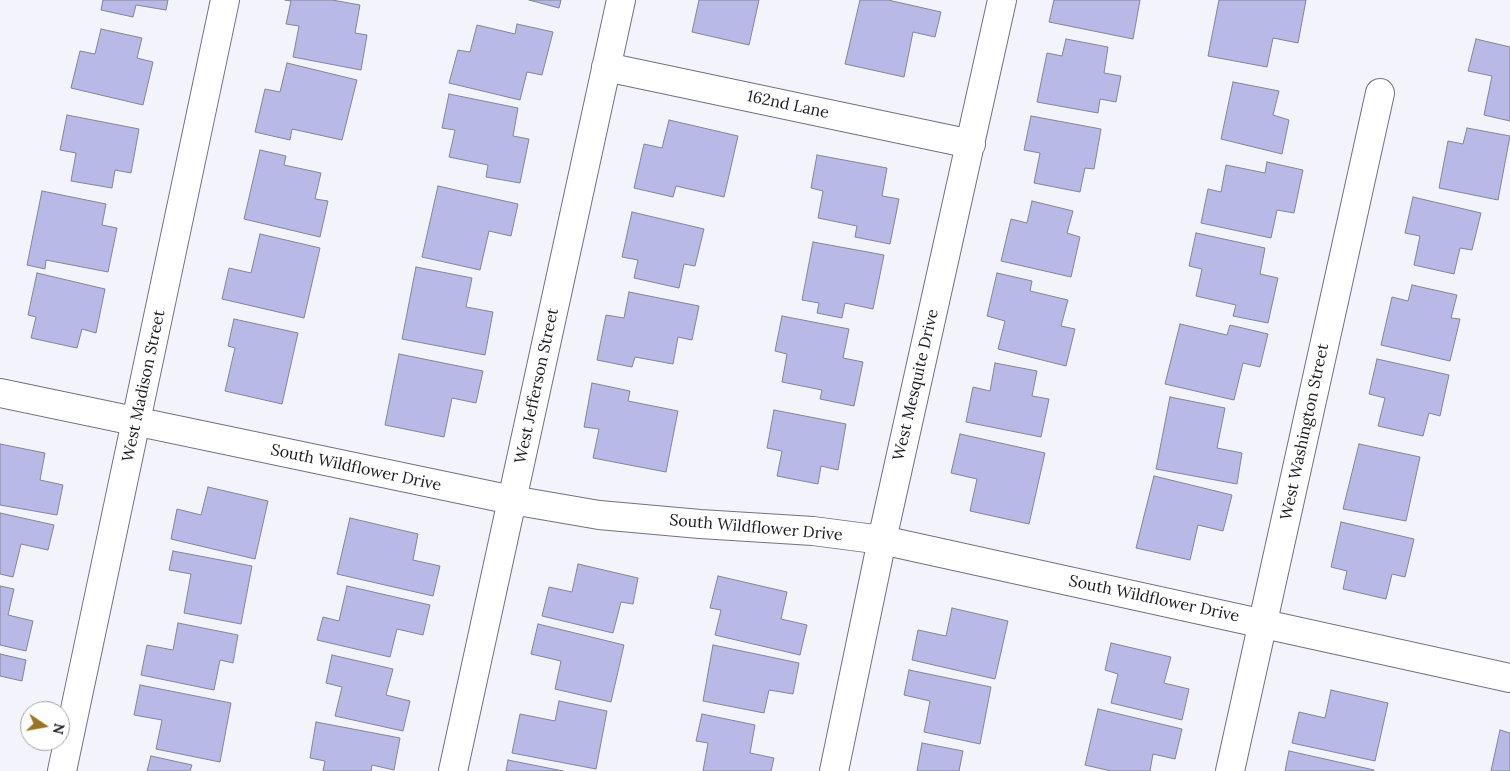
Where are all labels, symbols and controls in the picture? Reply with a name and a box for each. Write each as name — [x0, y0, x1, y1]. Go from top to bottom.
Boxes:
street label: 162nd Lane — [745, 87, 831, 123]
street label: West Jefferson Street — [511, 306, 563, 466]
street label: West Mesquite Drive — [889, 307, 943, 463]
street label: West Madison Street — [119, 308, 169, 464]
street label: West Washington Street — [1277, 342, 1333, 522]
street label: South Wildflower Drive — [269, 441, 443, 495]
street label: South Wildflower Drive — [669, 511, 843, 545]
street label: South Wildflower Drive — [1067, 572, 1241, 626]
north arrow — [20, 701, 70, 751]
text: N — [49, 722, 69, 736]

